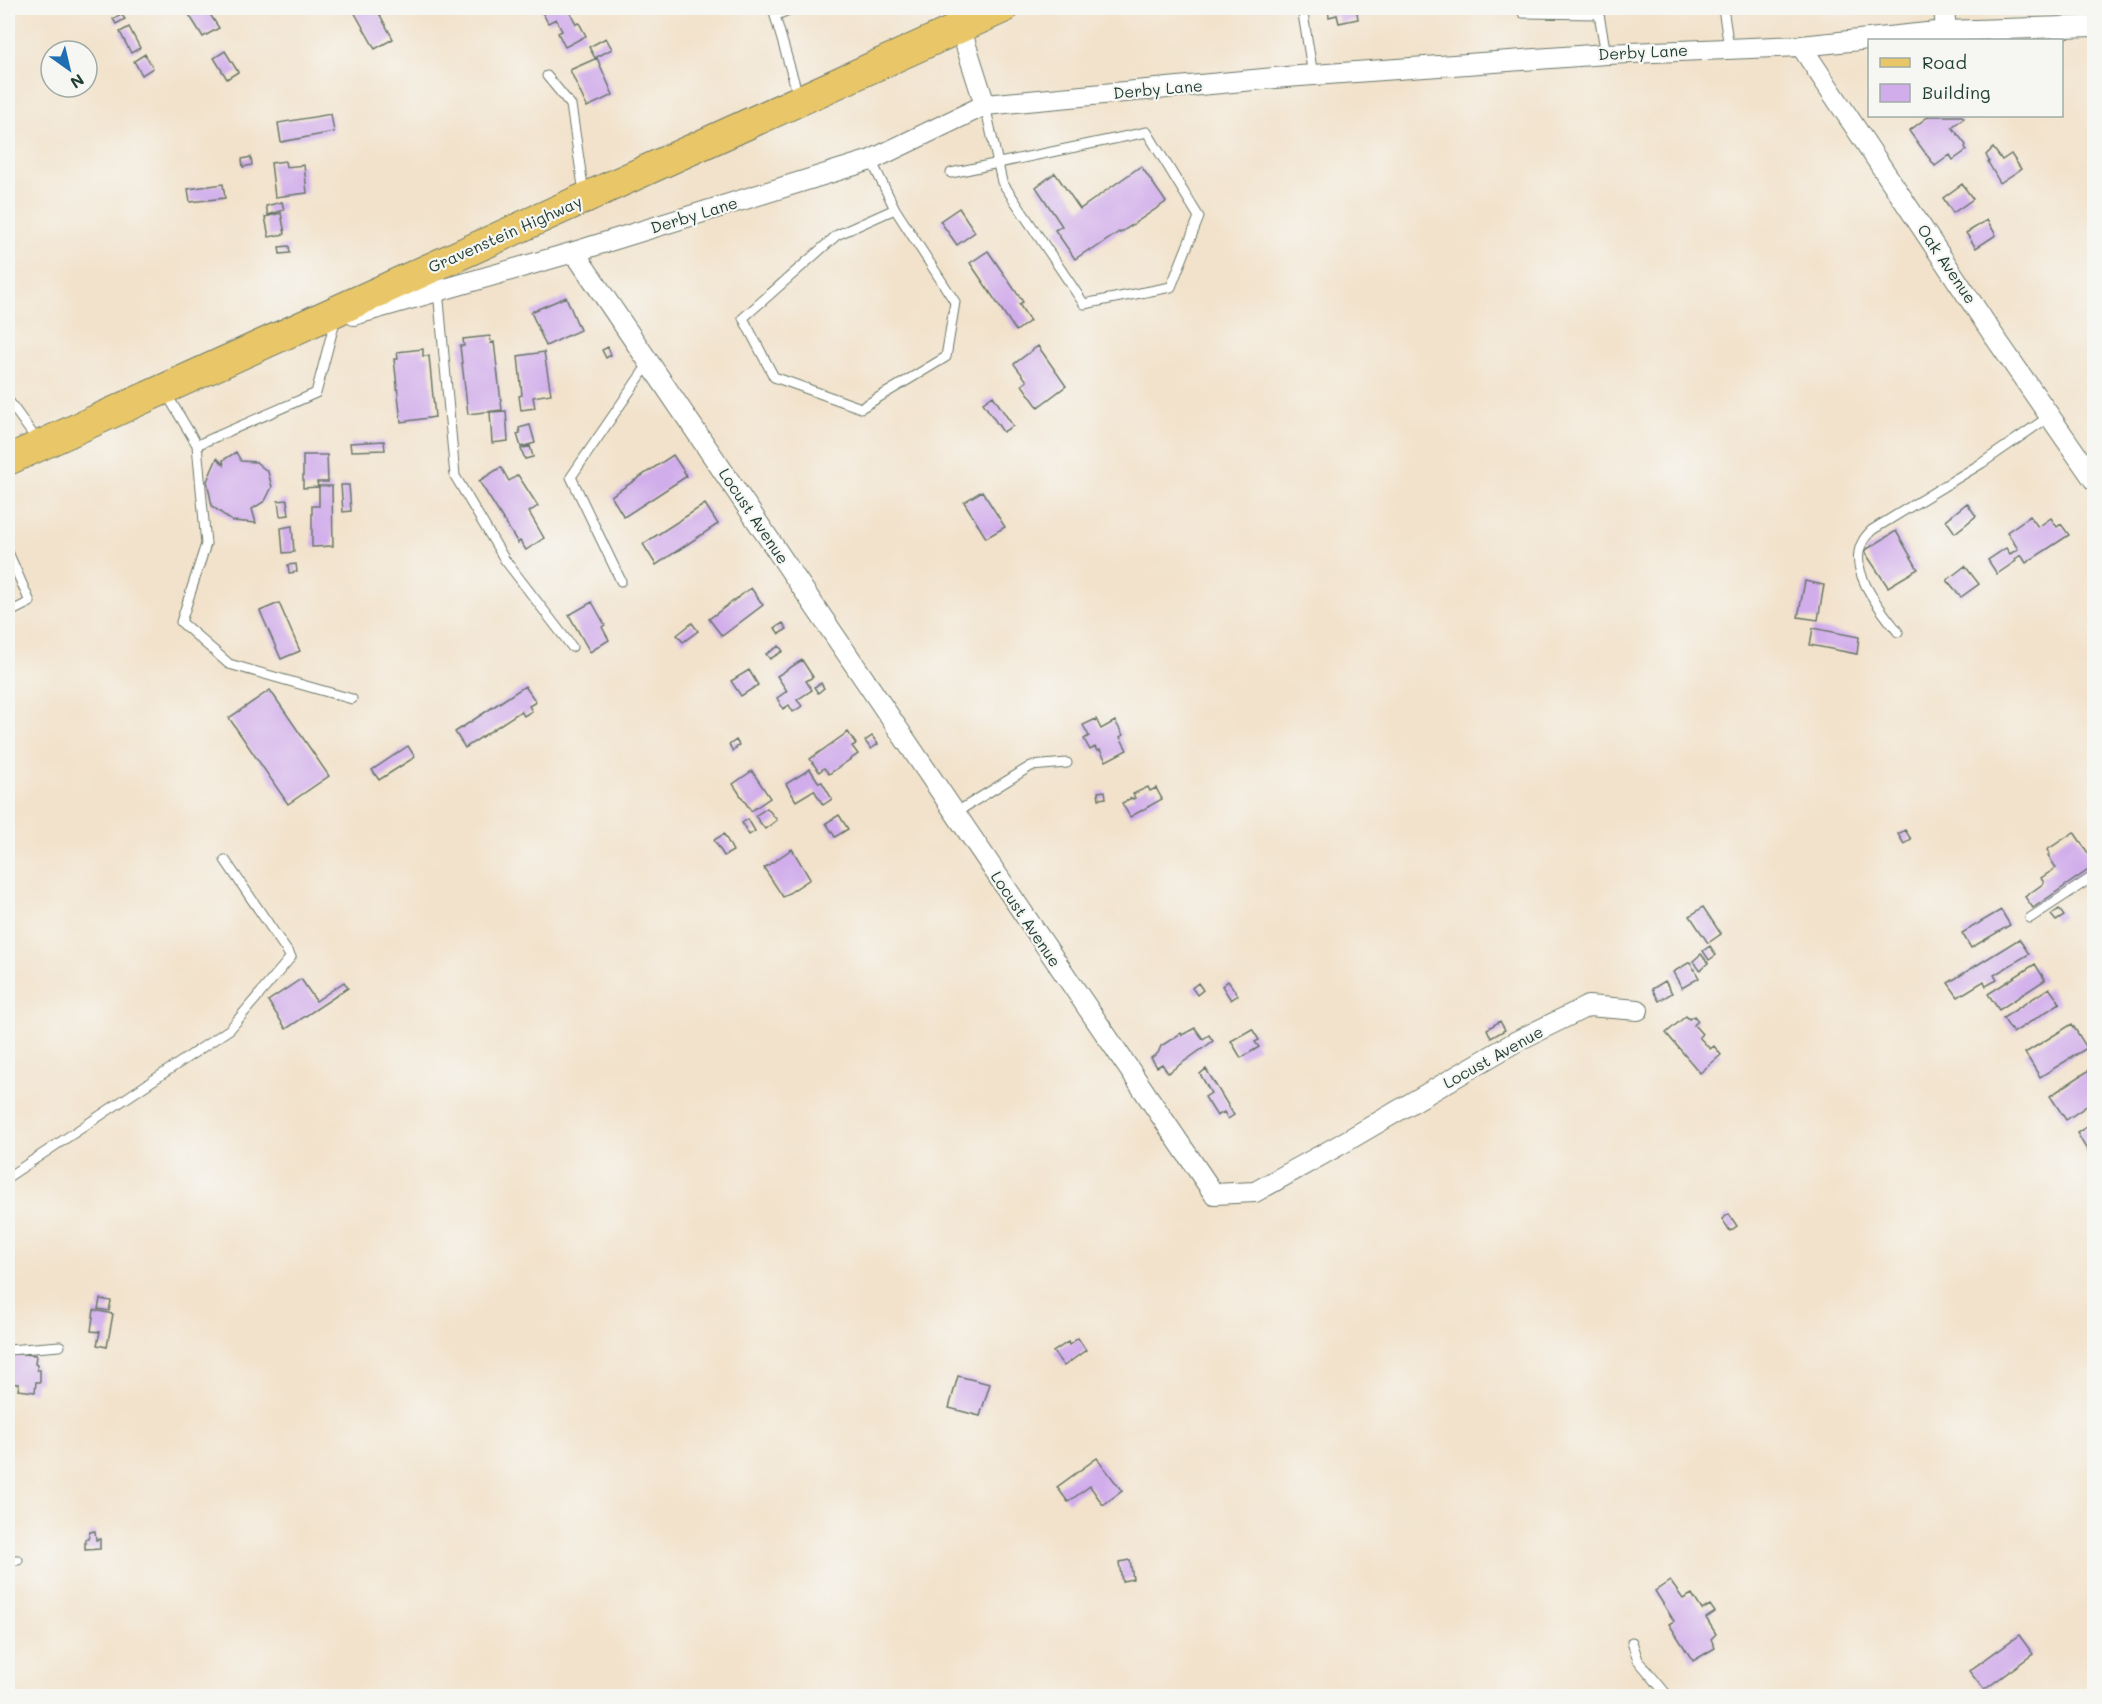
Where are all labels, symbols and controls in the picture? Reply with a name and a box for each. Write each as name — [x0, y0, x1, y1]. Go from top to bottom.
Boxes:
north arrow — [39, 39, 99, 99]
street label: Derby Lane — [1598, 39, 1688, 64]
legend — [1868, 39, 2063, 117]
text: Road — [1922, 50, 1967, 74]
text: N — [67, 70, 89, 94]
street label: Derby Lane — [1112, 74, 1204, 103]
text: Building — [1922, 80, 1990, 104]
street label: Gravenstein Highway — [425, 190, 585, 277]
street label: Derby Lane — [648, 191, 740, 238]
street label: Oak Avenue — [1913, 220, 1982, 308]
street label: Locust Avenue — [715, 464, 794, 568]
street label: Locust Avenue — [987, 867, 1066, 971]
street label: Locust Avenue — [1439, 1020, 1547, 1093]

